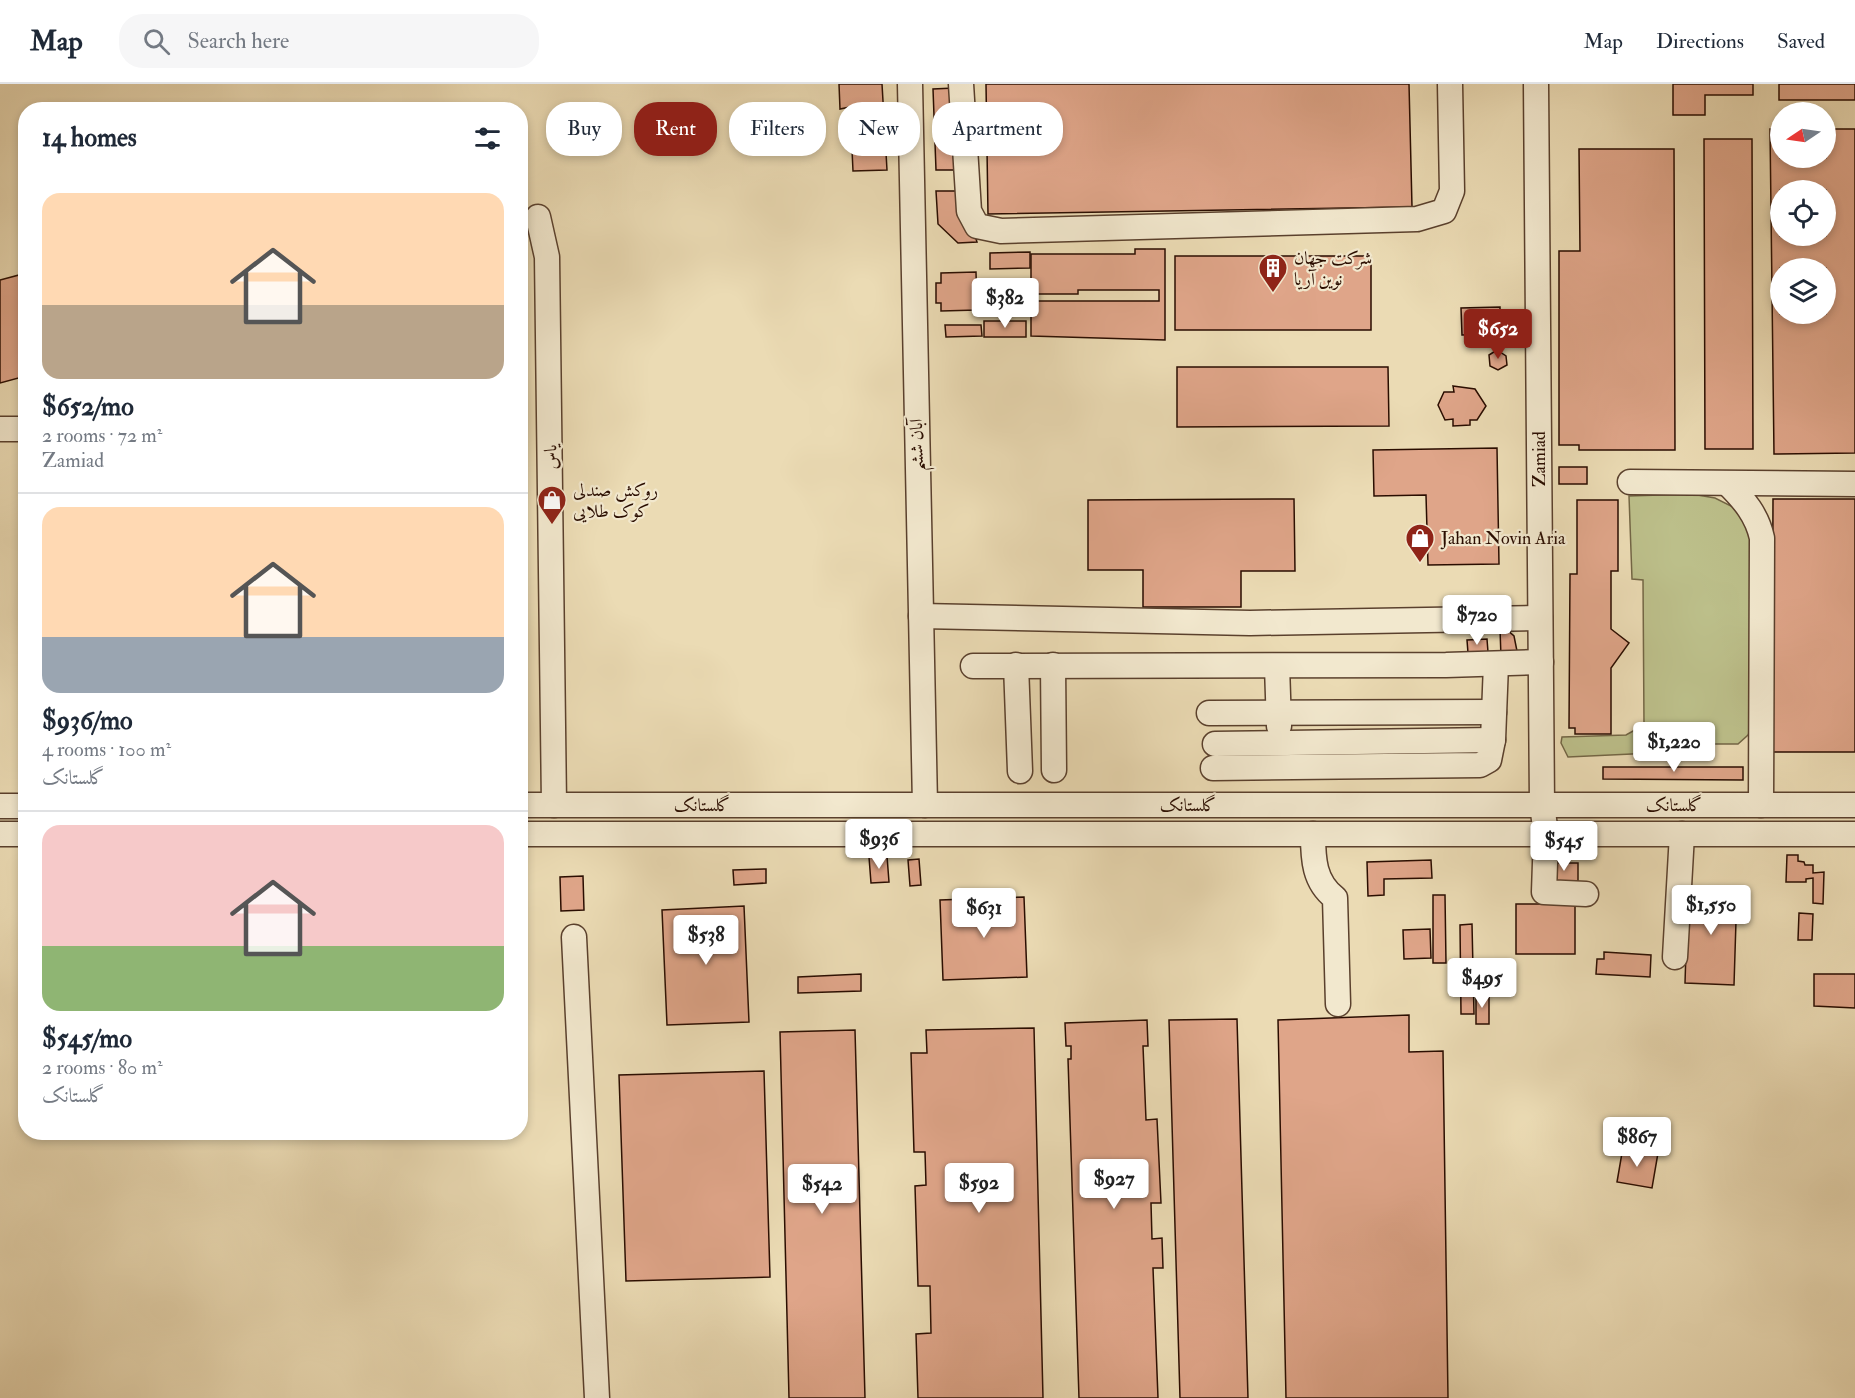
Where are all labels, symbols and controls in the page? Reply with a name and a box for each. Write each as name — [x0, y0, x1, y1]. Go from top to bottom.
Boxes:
search box — [119, 14, 539, 68]
text: Map — [30, 24, 83, 59]
icon: search — [140, 25, 173, 58]
text: Search here — [188, 27, 289, 55]
text: Map — [1583, 28, 1623, 55]
text: Directions — [1656, 28, 1744, 55]
text: Saved — [1777, 28, 1825, 55]
chip: Buy — [546, 102, 622, 156]
chip: Rent — [634, 102, 717, 156]
chip: Filters — [729, 102, 826, 156]
chip: New — [838, 102, 920, 156]
chip: Apartment — [932, 102, 1063, 156]
north arrow — [1770, 102, 1836, 168]
map controls — [1770, 102, 1836, 324]
text: 14 homes — [42, 122, 137, 154]
icon: filters — [471, 122, 504, 155]
button: locate — [1770, 180, 1836, 246]
icon: home — [219, 232, 327, 340]
place label: شرکت جهان نوین آریا — [1294, 247, 1372, 291]
building icon: شرکت جهان نوین آریا — [1257, 252, 1289, 294]
button: layers — [1770, 258, 1836, 324]
pin: $382 — [969, 278, 1041, 329]
text: $382 — [986, 285, 1024, 310]
pin: $652 — [1462, 309, 1534, 360]
text: $652 — [1478, 316, 1518, 341]
text: $652/mo — [42, 391, 134, 423]
street label: آبان ششم — [905, 416, 935, 472]
text: 2 rooms · 72 m² — [42, 423, 162, 448]
street label: Zamiad — [1528, 431, 1551, 487]
street label: یاس — [539, 443, 563, 470]
text: Zamiad — [42, 448, 104, 473]
place label: روکش صندلی کوک طلایی — [573, 479, 658, 523]
shop icon: روکش صندلی کوک طلایی — [536, 484, 568, 526]
shop icon: Jahan Novin Aria — [1404, 522, 1436, 564]
place label: Jahan Novin Aria — [1440, 527, 1566, 550]
icon: home — [219, 546, 327, 654]
pin: $720 — [1441, 595, 1513, 646]
text: $720 — [1457, 602, 1497, 627]
text: $936/mo — [42, 705, 132, 737]
pin: $1,220 — [1625, 722, 1723, 773]
text: $1,220 — [1647, 729, 1701, 754]
text: 4 rooms · 100 m² — [42, 737, 171, 762]
text: گلستانک — [42, 765, 105, 790]
street label: گلستانک — [674, 794, 730, 817]
street label: گلستانک — [1160, 794, 1216, 817]
street label: گلستانک — [1646, 794, 1702, 817]
pin: $936 — [843, 819, 915, 870]
pin: $545 — [1528, 821, 1600, 872]
text: $936 — [859, 826, 899, 851]
text: $545 — [1544, 828, 1584, 853]
icon: home — [219, 864, 327, 972]
pin: $1,550 — [1662, 885, 1760, 936]
pin: $631 — [948, 888, 1020, 939]
text: $1,550 — [1686, 892, 1736, 917]
text: $631 — [966, 895, 1002, 920]
pin: $538 — [670, 915, 742, 966]
text: $538 — [687, 922, 725, 947]
pin: $495 — [1446, 958, 1518, 1009]
text: $495 — [1461, 965, 1503, 990]
text: $545/mo — [42, 1023, 132, 1055]
text: 2 rooms · 80 m² — [42, 1055, 163, 1080]
text: گلستانک — [42, 1083, 105, 1108]
pin: $867 — [1601, 1117, 1673, 1168]
text: $867 — [1617, 1124, 1657, 1149]
pin: $927 — [1078, 1159, 1150, 1210]
pin: $592 — [943, 1163, 1015, 1214]
pin: $542 — [786, 1164, 858, 1215]
text: $927 — [1094, 1166, 1134, 1191]
text: $592 — [959, 1170, 999, 1195]
text: $542 — [802, 1171, 842, 1196]

